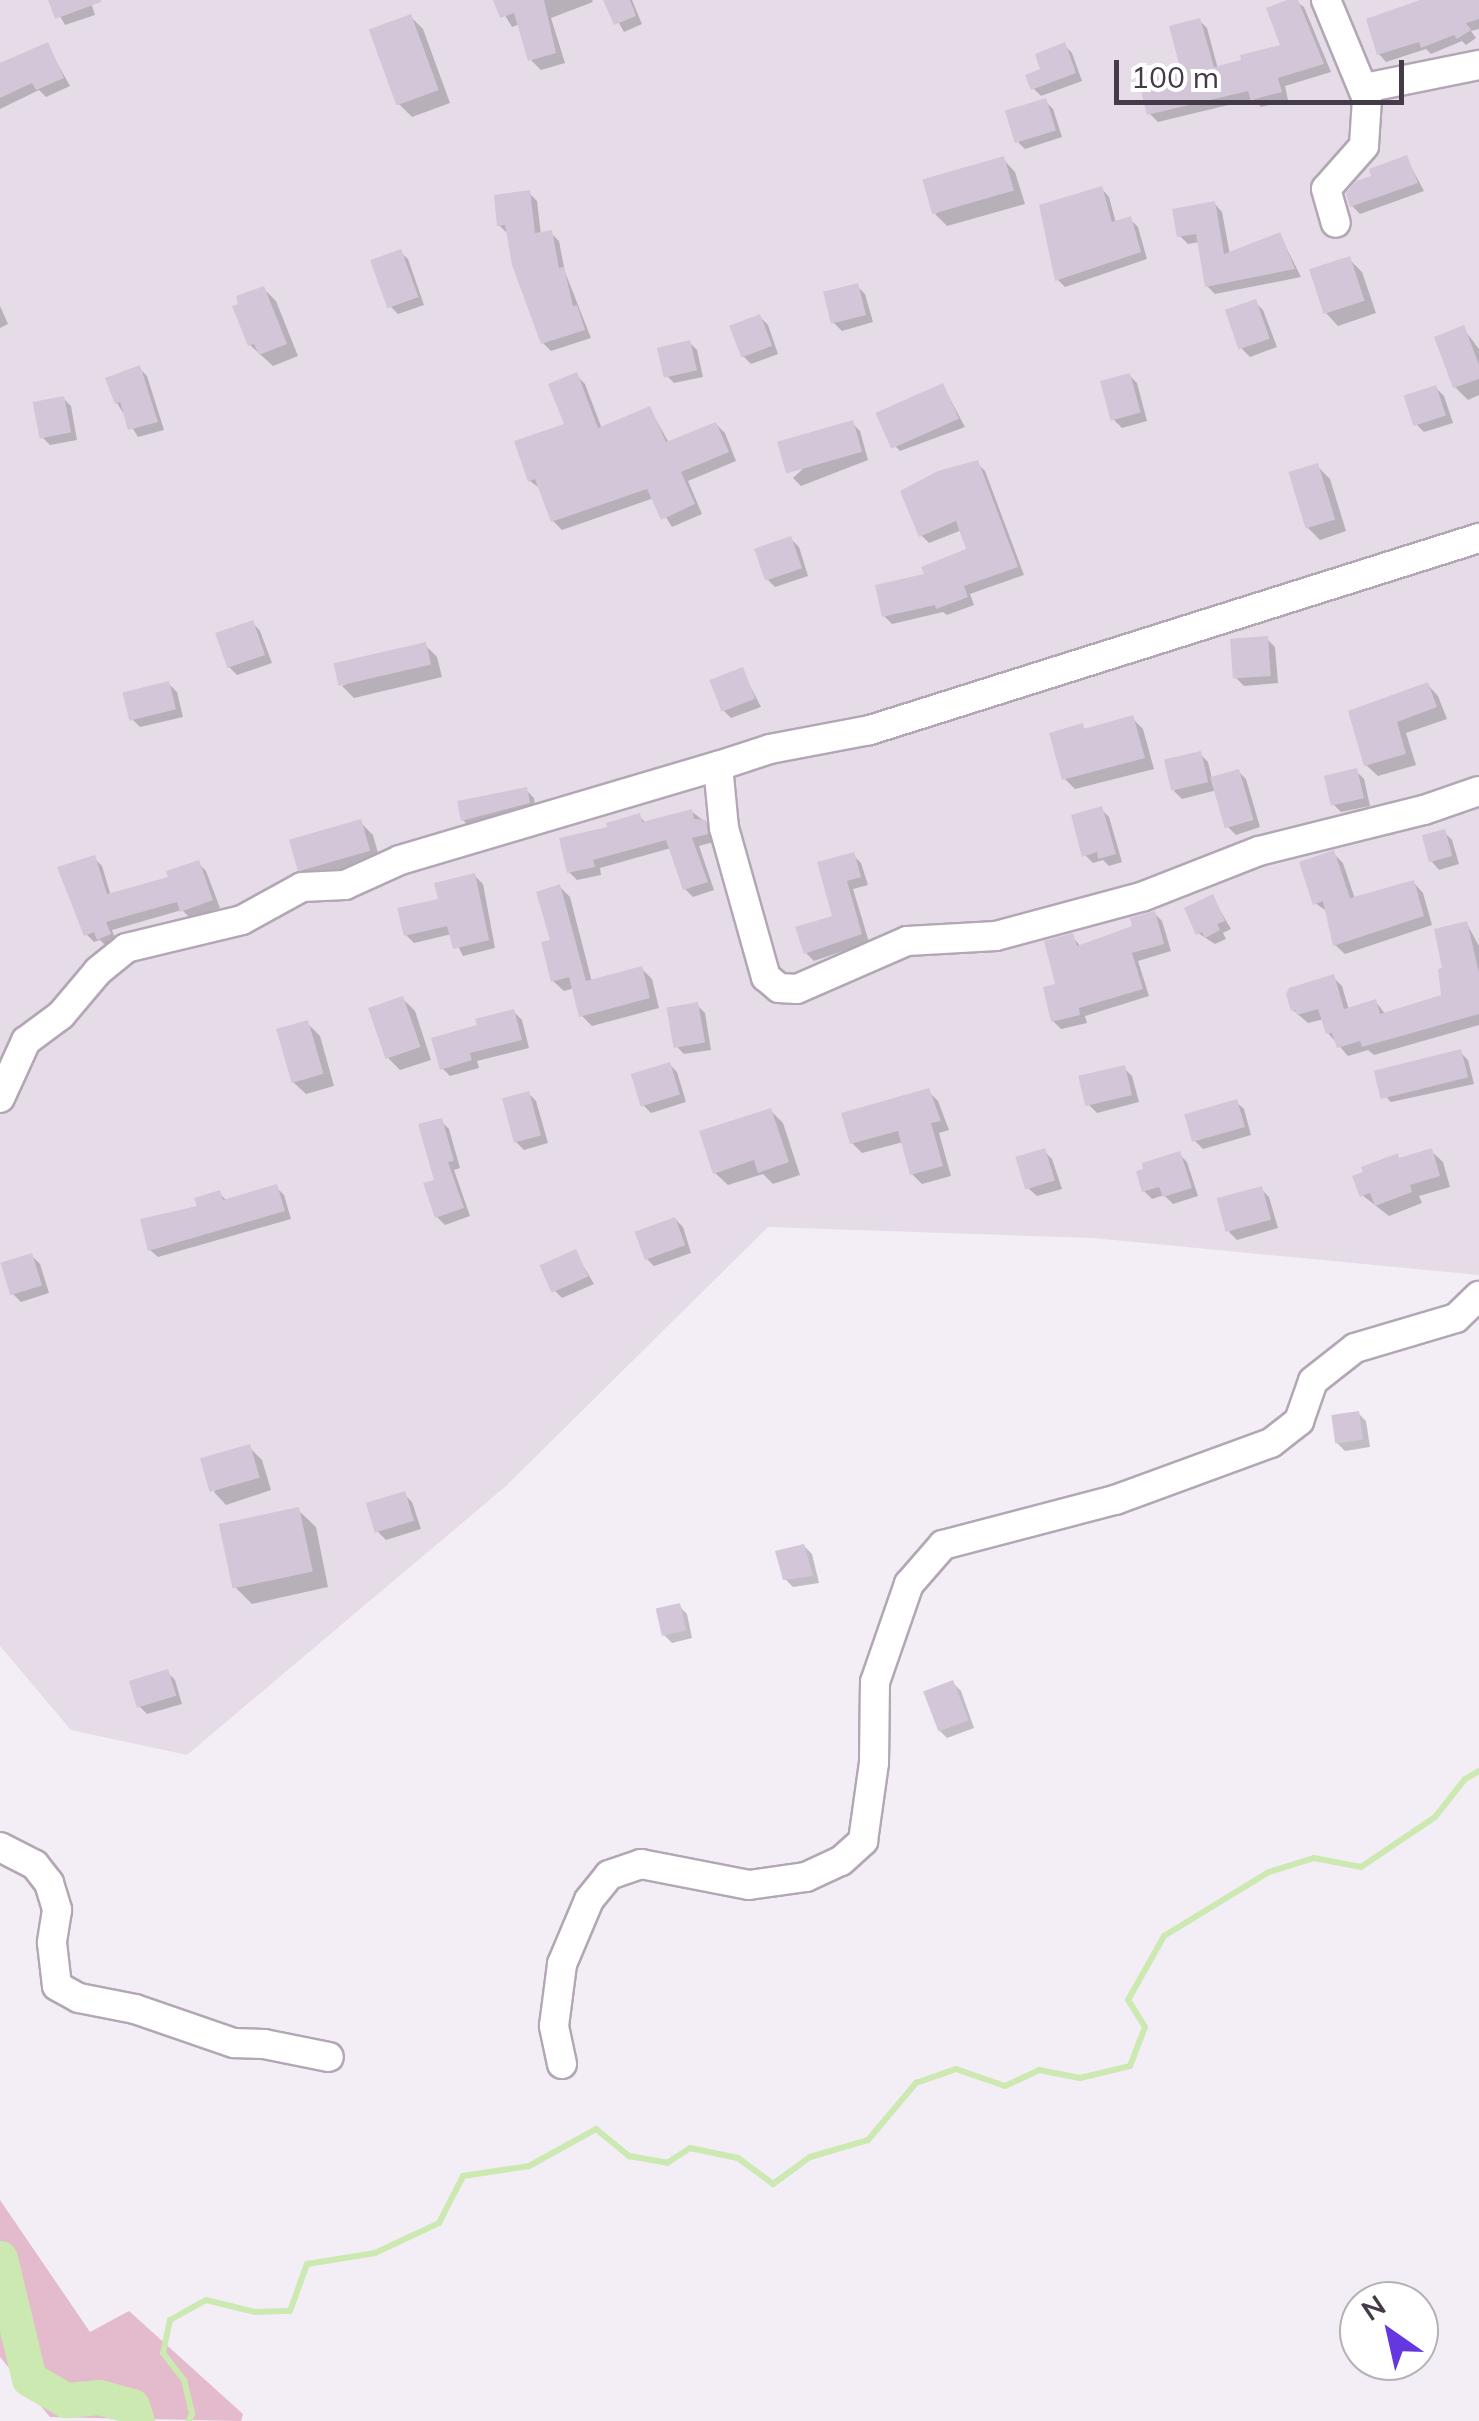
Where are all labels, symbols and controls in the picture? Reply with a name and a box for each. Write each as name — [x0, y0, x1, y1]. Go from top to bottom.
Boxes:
scale bar — [1119, 40, 1409, 102]
text: 100 m — [1131, 58, 1219, 96]
north arrow — [1339, 2281, 1439, 2381]
text: N — [1355, 2287, 1392, 2328]

